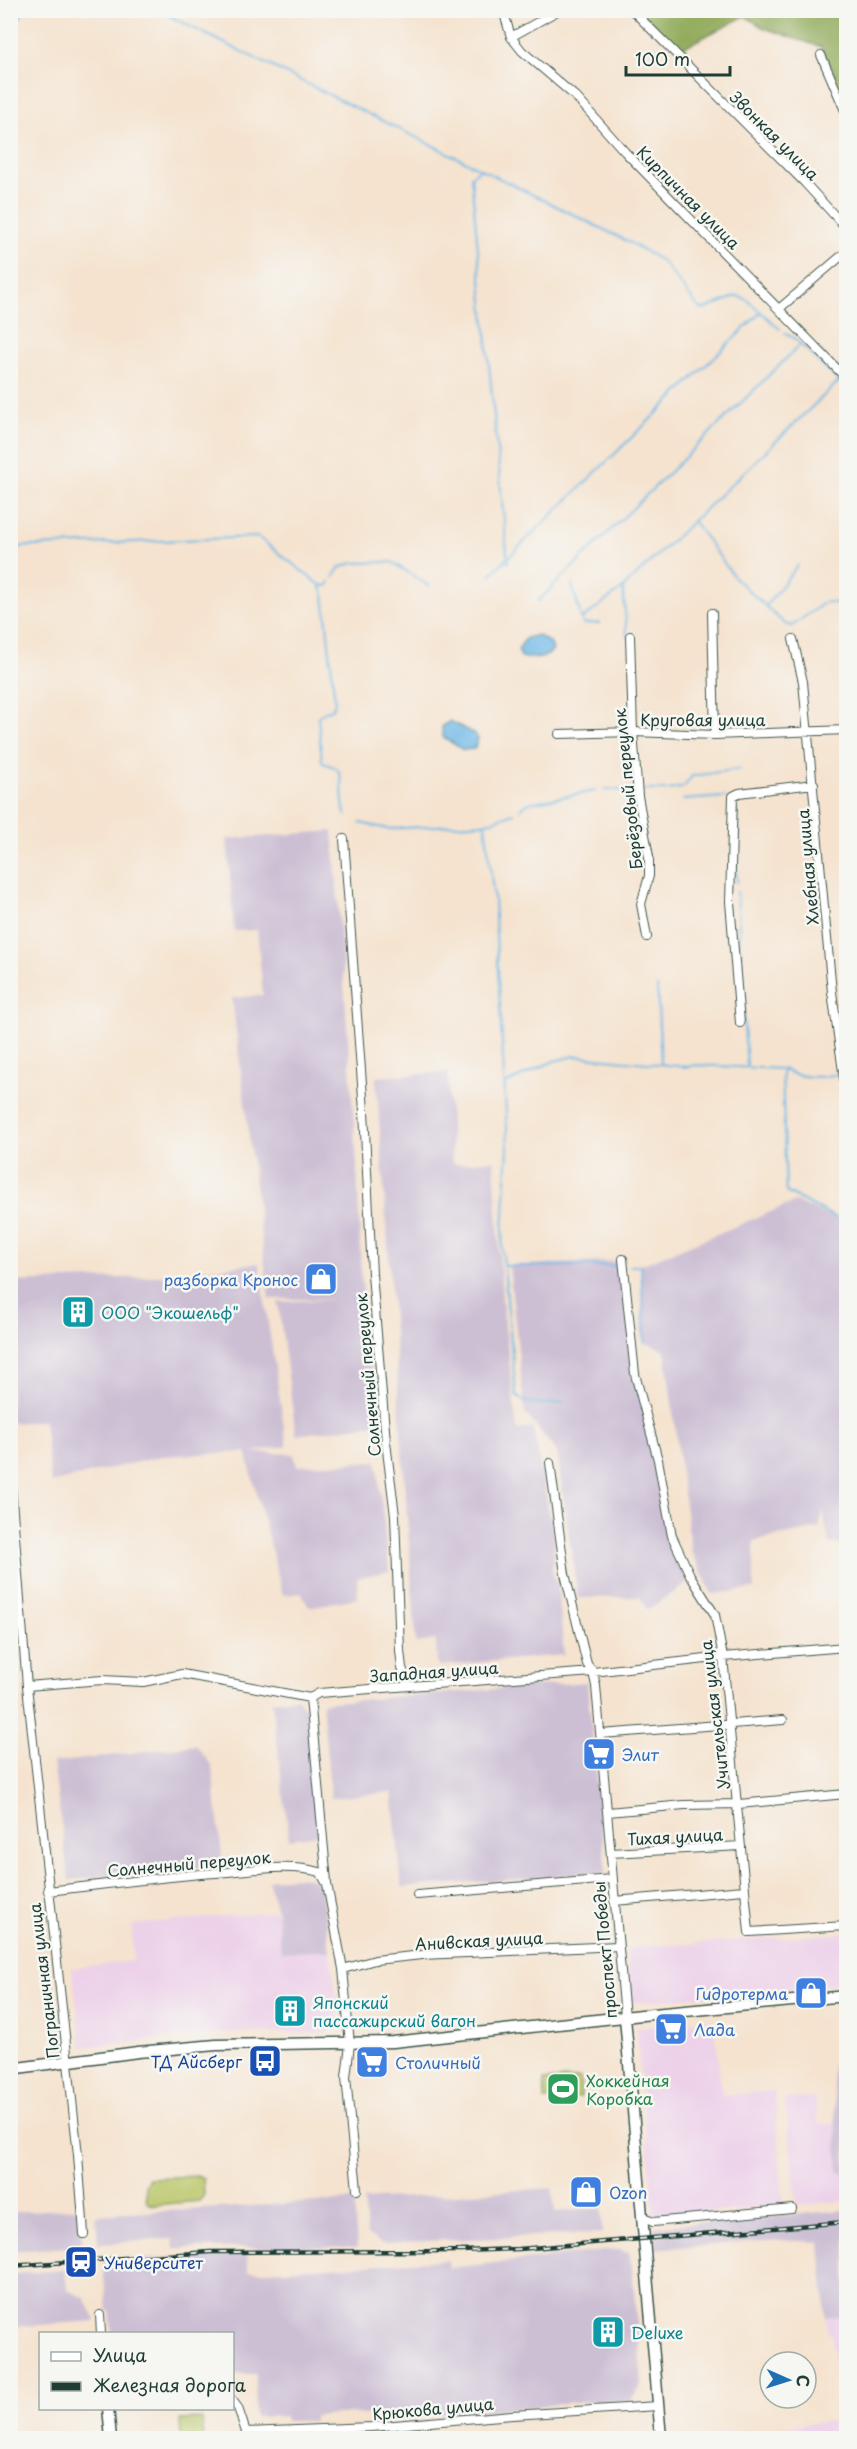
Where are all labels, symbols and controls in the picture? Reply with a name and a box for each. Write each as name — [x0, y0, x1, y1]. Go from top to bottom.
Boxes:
scale bar — [626, 39, 730, 77]
text: 100 m — [635, 45, 690, 72]
street label: Звонкая улица — [725, 85, 825, 185]
street label: Кирпичная улица — [632, 140, 746, 254]
street label: Берёзовый переулок — [607, 707, 647, 871]
street label: Круговая улица — [640, 707, 766, 731]
street label: Хлебная улица — [790, 808, 824, 926]
shop icon: разборка Кронос — [303, 1261, 339, 1297]
place label: разборка Кронос — [164, 1267, 298, 1291]
street label: Солнечный переулок — [348, 1292, 386, 1458]
building icon: ООО "Экошельф" — [60, 1294, 96, 1330]
place label: ООО "Экошельф" — [101, 1300, 239, 1324]
street label: Учительская улица — [693, 1639, 735, 1791]
street label: Западная улица — [369, 1655, 499, 1687]
supermarket icon: Элит — [581, 1736, 617, 1772]
place label: Элит — [622, 1742, 660, 1766]
street label: Тихая улица — [626, 1822, 724, 1850]
street label: Солнечный переулок — [106, 1844, 272, 1882]
street label: проспект Победы — [586, 1880, 622, 2020]
street label: Пограничная улица — [22, 1902, 64, 2060]
street label: Анивская улица — [414, 1925, 544, 1955]
shop icon: Гидротерма — [793, 1975, 829, 2011]
place label: Гидротерма — [696, 1981, 788, 2005]
place label: Японский пассажирский вагон — [313, 1990, 476, 2032]
building icon: Японский пассажирский вагон — [272, 1993, 308, 2029]
supermarket icon: Лада — [653, 2011, 689, 2047]
place label: Лада — [694, 2017, 735, 2041]
bus stop icon: ТД Айсберг — [247, 2043, 283, 2079]
supermarket icon: Столичный — [354, 2044, 390, 2080]
place label: ТД Айсберг — [151, 2049, 243, 2073]
place label: Столичный — [395, 2050, 481, 2074]
place label: Хоккейная Коробка — [586, 2068, 670, 2110]
sports icon: Хоккейная Коробка — [545, 2071, 581, 2107]
shop icon: Ozon — [568, 2174, 604, 2210]
place label: Ozon — [609, 2180, 647, 2204]
station icon: Университет — [63, 2244, 99, 2280]
place label: Университет — [104, 2250, 203, 2274]
building icon: Deluxe — [590, 2314, 626, 2350]
place label: Deluxe — [631, 2320, 684, 2344]
legend — [39, 2332, 234, 2410]
text: Улица — [93, 2341, 147, 2368]
north arrow — [758, 2350, 818, 2410]
text: Железная дорога — [93, 2371, 247, 2398]
text: С — [792, 2374, 816, 2387]
street label: Крюкова улица — [371, 2391, 495, 2425]

